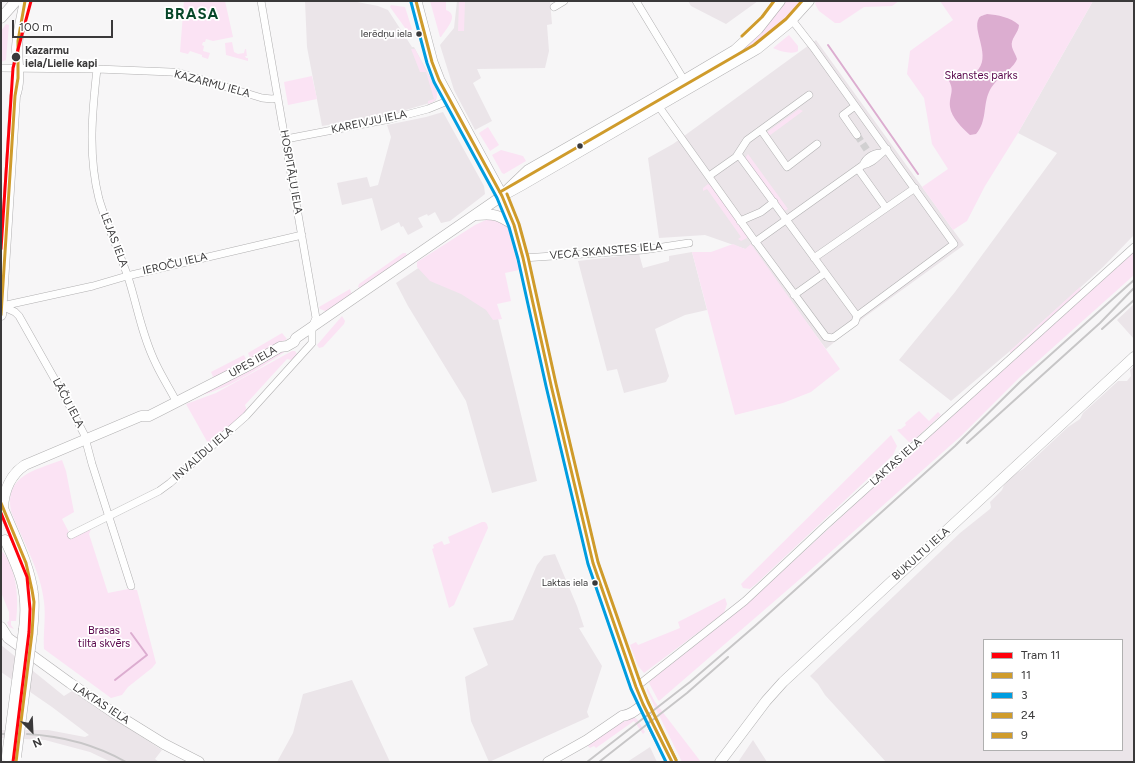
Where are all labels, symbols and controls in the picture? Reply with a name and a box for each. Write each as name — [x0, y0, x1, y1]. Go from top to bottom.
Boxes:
district label: BRASA — [165, 6, 219, 24]
scale bar — [14, 12, 115, 38]
text: 100 m — [19, 20, 53, 34]
place label: Ierēdņu iela — [360, 28, 412, 40]
marker: Ierēdņu iela — [414, 29, 424, 39]
place label: Kazarmu iela/Lielie kapi — [25, 44, 97, 70]
marker: Kazarmu iela/Lielie kapi — [10, 51, 22, 63]
street label: KAZARMU IELA — [173, 68, 251, 100]
park label: Skanstes parks — [944, 69, 1018, 83]
street label: KAREIVJU IELA — [330, 108, 408, 136]
street label: HOSPITĀĻU IELA — [277, 129, 305, 215]
unlabelled marker — [575, 141, 585, 151]
street label: LEJAS IELA — [98, 211, 130, 269]
street label: VECĀ SKANSTES IELA — [549, 239, 663, 263]
street label: IEROČU IELA — [141, 250, 209, 278]
street label: UPES IELA — [227, 343, 279, 381]
street label: LĀČU IELA — [49, 376, 87, 430]
street label: INVALĪDU IELA — [170, 424, 236, 484]
street label: LAKTAS IELA — [868, 435, 924, 489]
street label: BUKULTU IELA — [889, 525, 953, 583]
place label: Laktas iela — [542, 577, 588, 589]
marker: Laktas iela — [590, 578, 600, 588]
park label: Brasas tilta skvērs — [78, 624, 130, 650]
legend — [983, 639, 1123, 751]
text: Tram 11 — [1021, 648, 1060, 662]
text: 11 — [1021, 668, 1031, 682]
street label: LAKTAS IELA — [70, 681, 132, 727]
text: 3 — [1021, 688, 1028, 702]
text: 24 — [1021, 708, 1035, 722]
north arrow — [12, 711, 52, 751]
text: 9 — [1021, 728, 1028, 742]
text: N — [31, 735, 44, 750]

